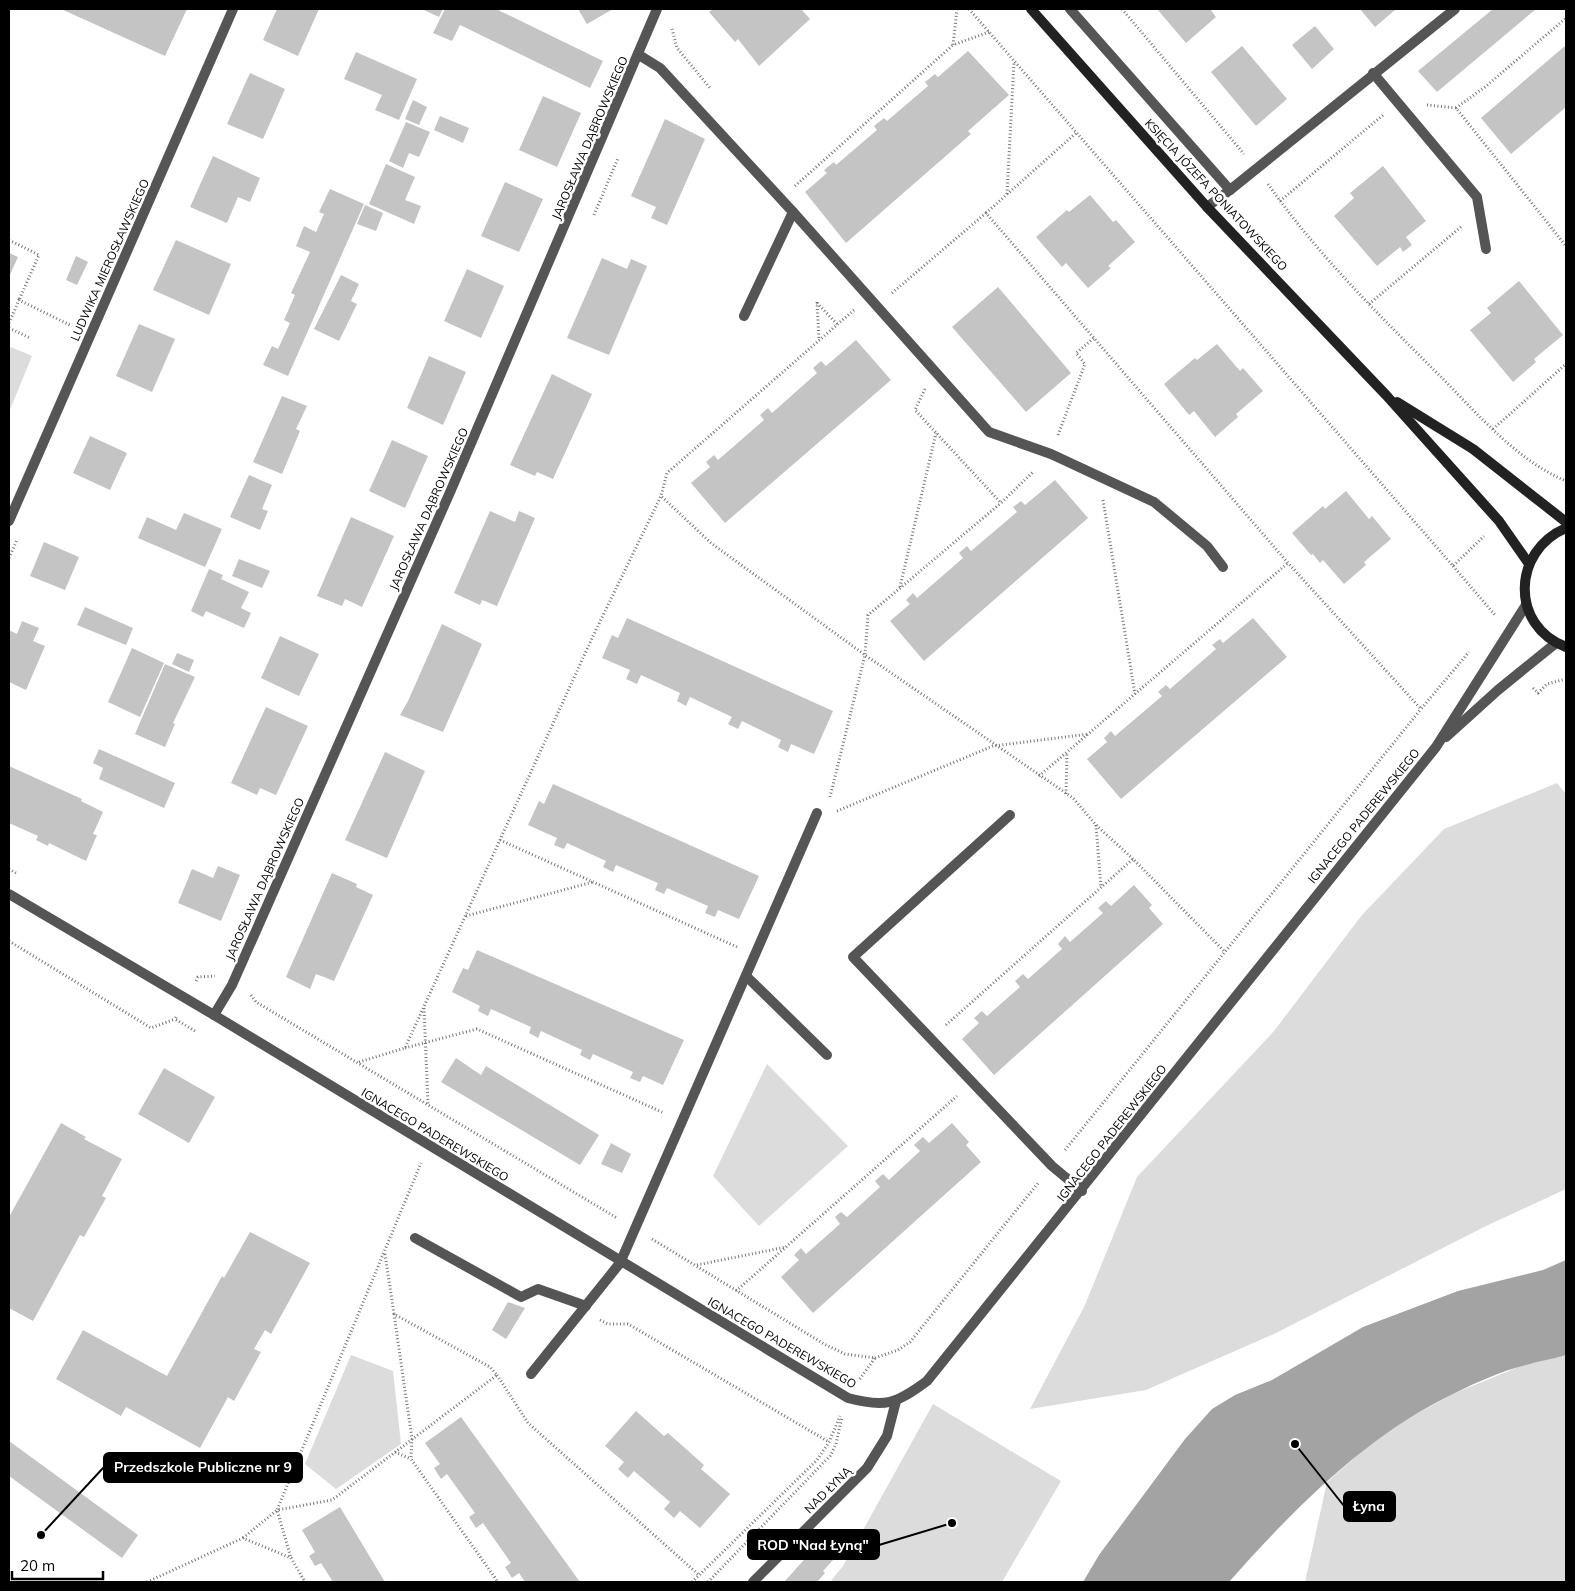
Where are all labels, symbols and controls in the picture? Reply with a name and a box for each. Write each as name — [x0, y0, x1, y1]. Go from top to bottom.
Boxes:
street label: JAROSŁAWA DĄBROWSKIEGO — [548, 54, 631, 222]
street label: KSIĘCIA JÓZEFA PONIATOWSKIEGO — [1142, 115, 1291, 274]
street label: LUDWIKA MIEROSŁAWSKIEGO — [67, 176, 152, 343]
street label: JAROSŁAWA DĄBROWSKIEGO — [386, 425, 471, 592]
street label: IGNACEGO PADEREWSKIEGO — [1304, 745, 1423, 886]
street label: JAROSŁAWA DĄBROWSKIEGO — [222, 795, 307, 962]
street label: IGNACEGO PADEREWSKIEGO — [1054, 1061, 1170, 1204]
street label: IGNACEGO PADEREWSKIEGO — [359, 1085, 512, 1185]
street label: IGNACEGO PADEREWSKIEGO — [705, 1294, 859, 1391]
callout: Przedszkole Publiczne nr 9 — [104, 1453, 302, 1482]
text: Przedszkole Publiczne nr 9 — [114, 1458, 292, 1476]
street label: NAD ŁYNĄ — [801, 1462, 855, 1516]
callout: Łyna — [1344, 1492, 1395, 1521]
text: Łyna — [1352, 1497, 1385, 1515]
callout: ROD "Nad Łyną" — [748, 1530, 879, 1559]
text: ROD "Nad Łyną" — [757, 1536, 869, 1554]
scale bar — [12, 1548, 104, 1580]
text: 20 m — [20, 1556, 55, 1575]

